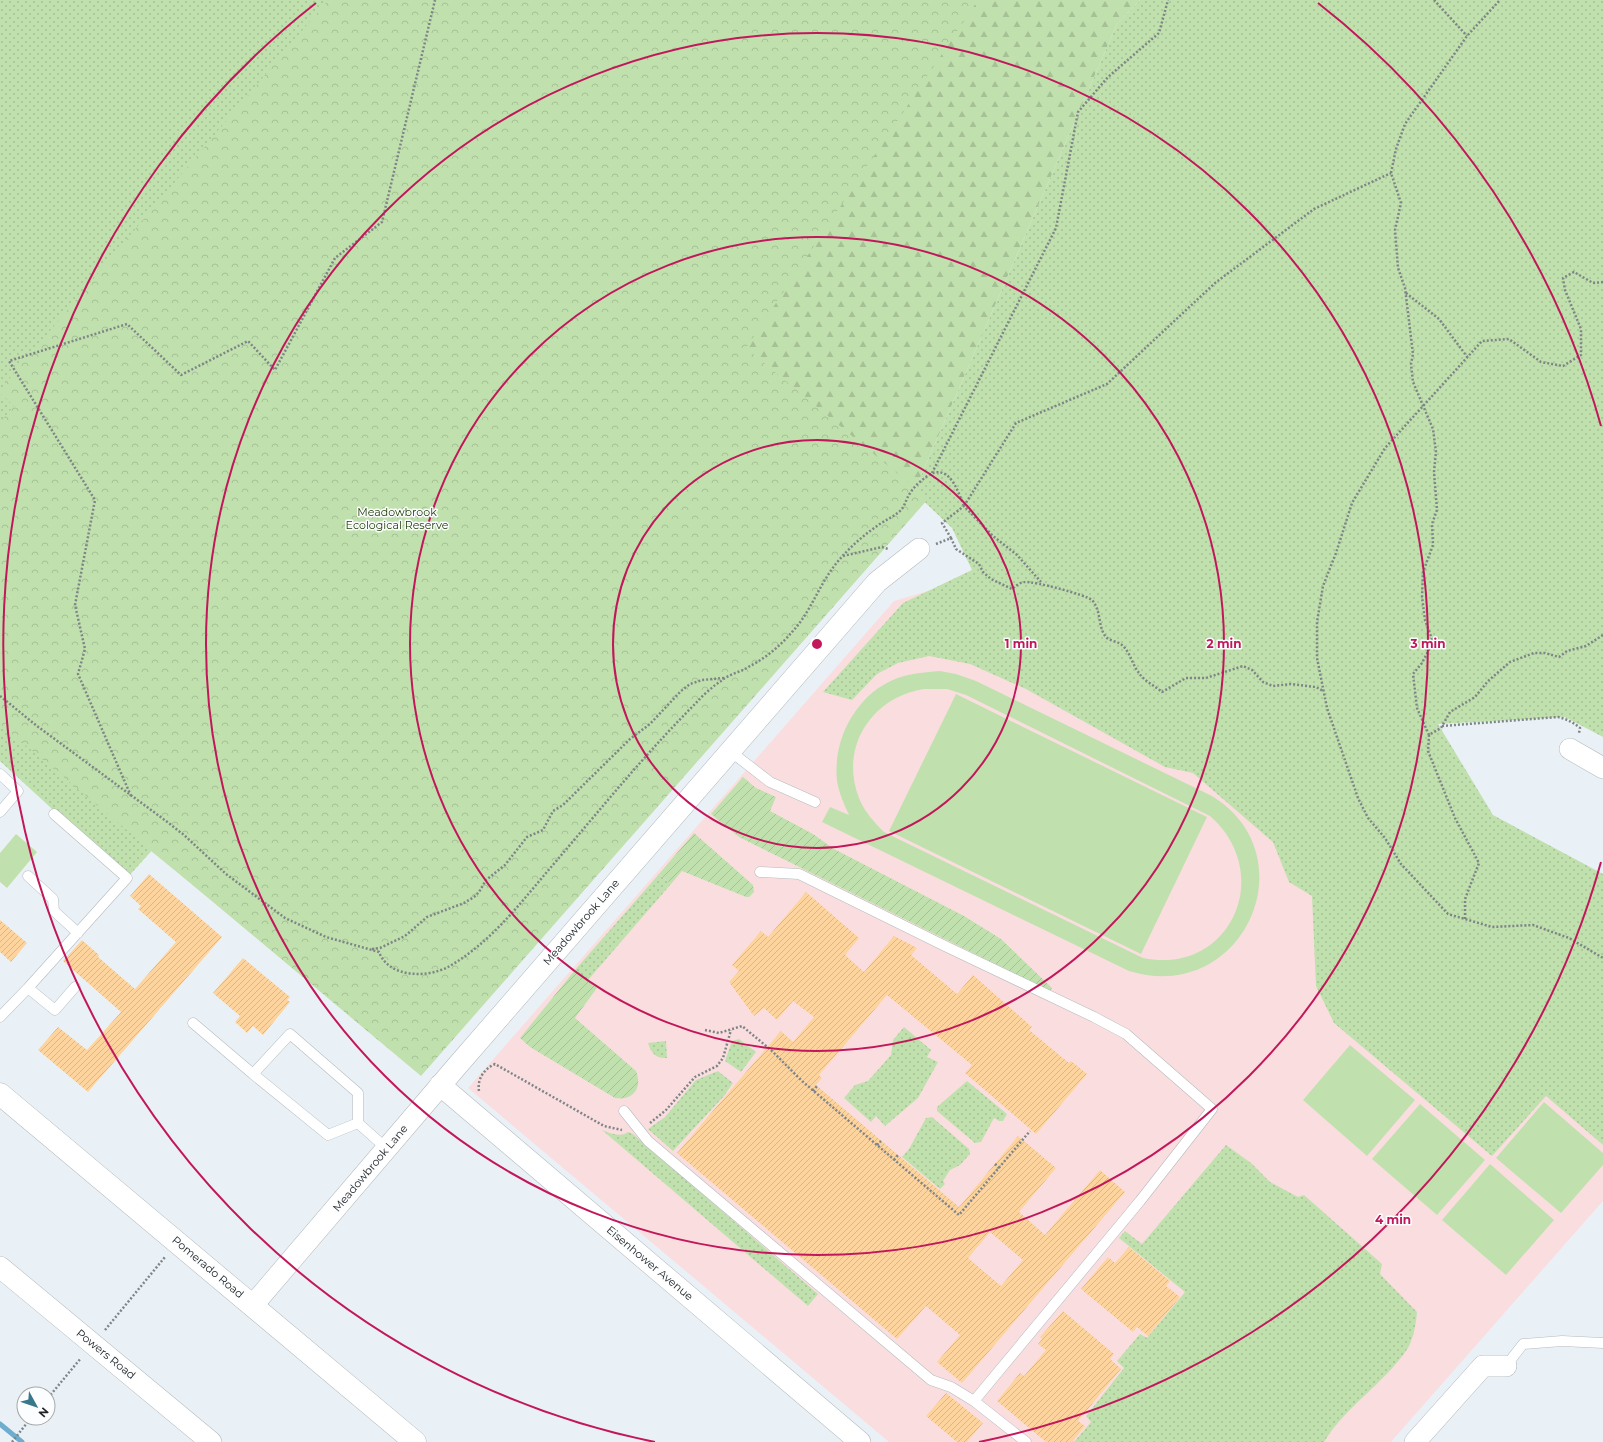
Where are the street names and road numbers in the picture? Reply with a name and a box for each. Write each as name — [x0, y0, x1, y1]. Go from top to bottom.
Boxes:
street label: Meadowbrook Lane — [540, 876, 622, 968]
street label: Meadowbrook Lane — [329, 1121, 411, 1214]
street label: Eisenhower Avenue — [604, 1223, 696, 1304]
street label: Pomerado Road — [169, 1233, 247, 1301]
street label: Powers Road — [74, 1326, 138, 1382]

